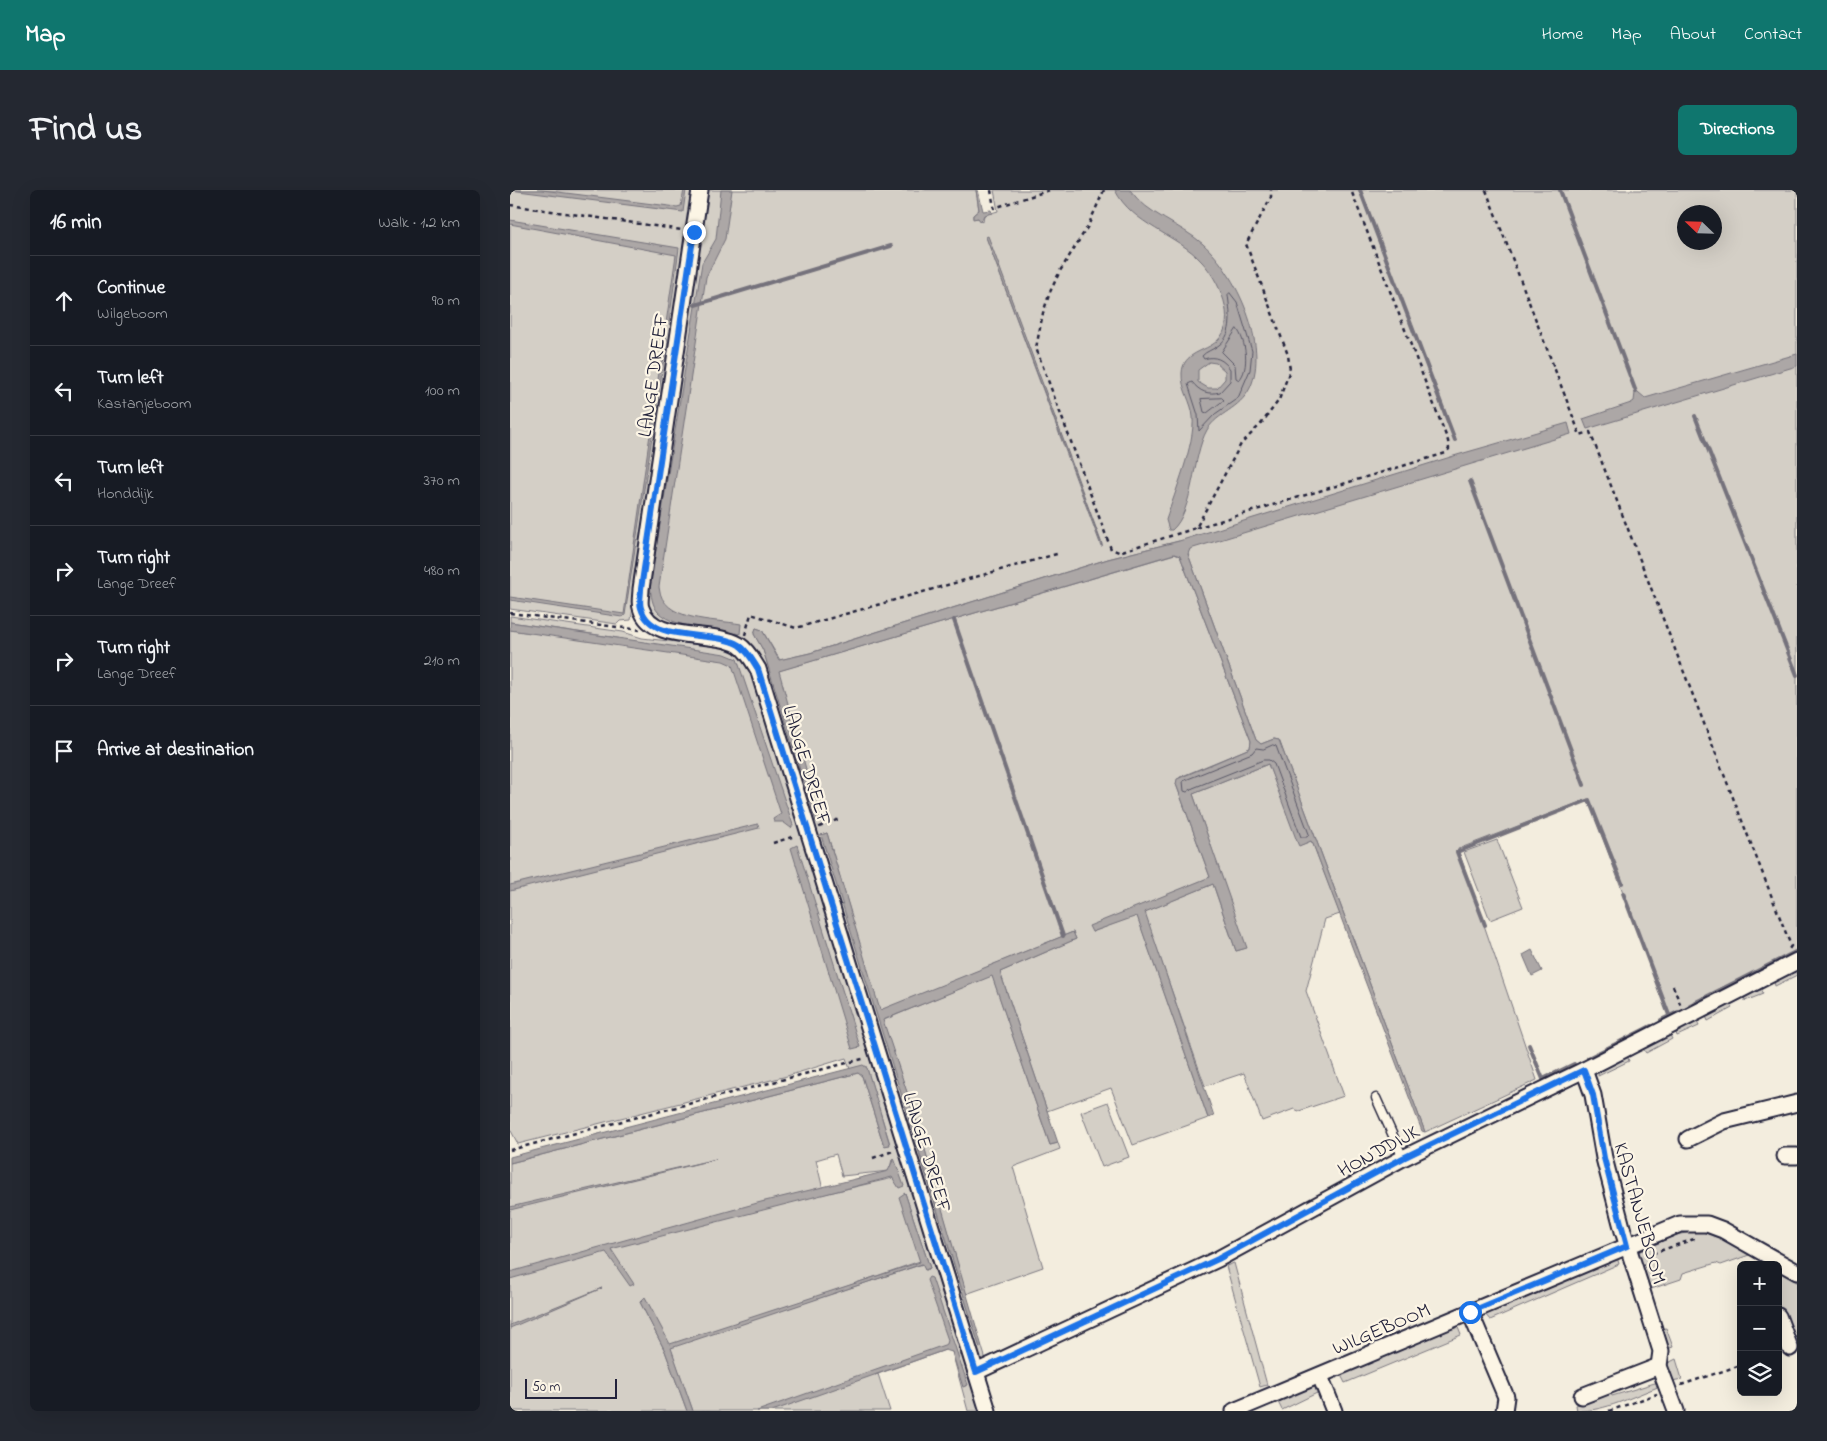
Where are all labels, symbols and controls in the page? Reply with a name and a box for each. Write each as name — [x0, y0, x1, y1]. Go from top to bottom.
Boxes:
text: Map — [25, 18, 66, 53]
text: Home — [1542, 22, 1583, 48]
text: Map — [1611, 22, 1642, 48]
text: About — [1670, 22, 1716, 48]
text: Contact — [1744, 22, 1802, 48]
text: Find us — [30, 105, 142, 156]
button: Directions — [1678, 105, 1797, 155]
north arrow — [1677, 205, 1722, 250]
text: 16 min — [50, 208, 102, 238]
text: Walk · 1.2 km — [378, 211, 460, 235]
route end — [683, 221, 706, 244]
text: Continue — [97, 275, 165, 302]
icon: ahead — [50, 287, 78, 315]
text: 90 m — [432, 289, 460, 313]
text: Wilgeboom — [97, 302, 168, 326]
street label: LANGE DREEF — [631, 312, 678, 439]
text: Turn left — [97, 365, 164, 392]
icon: left — [50, 377, 78, 405]
text: 100 m — [425, 379, 460, 403]
text: Kastanjeboom — [97, 392, 191, 416]
text: Turn left — [97, 455, 164, 482]
icon: left — [50, 467, 78, 495]
text: 370 m — [423, 469, 460, 493]
text: Honddijk — [97, 482, 154, 506]
text: Turn right — [97, 545, 170, 572]
icon: right — [50, 557, 78, 585]
text: 480 m — [424, 559, 460, 583]
text: Lange Dreef — [97, 572, 176, 596]
text: Turn right — [97, 635, 170, 662]
icon: right — [50, 647, 78, 675]
text: 210 m — [424, 649, 460, 673]
text: Lange Dreef — [97, 662, 176, 686]
street label: LANGE DREEF — [774, 702, 838, 830]
icon: arrive — [50, 737, 78, 765]
text: Arrive at destination — [97, 737, 254, 764]
street label: LANGE DREEF — [894, 1089, 958, 1217]
street label: HONDDIJK — [1333, 1118, 1426, 1186]
street label: KASTANJEBOOM — [1605, 1140, 1673, 1288]
map controls — [1737, 1261, 1782, 1396]
button: + — [1737, 1261, 1782, 1306]
street label: WILGEBOOM — [1328, 1297, 1436, 1364]
route start — [1459, 1301, 1482, 1324]
button: − — [1737, 1306, 1782, 1351]
button: layers — [1737, 1351, 1782, 1396]
scale bar — [525, 1376, 618, 1399]
text: 50 m — [532, 1377, 560, 1398]

